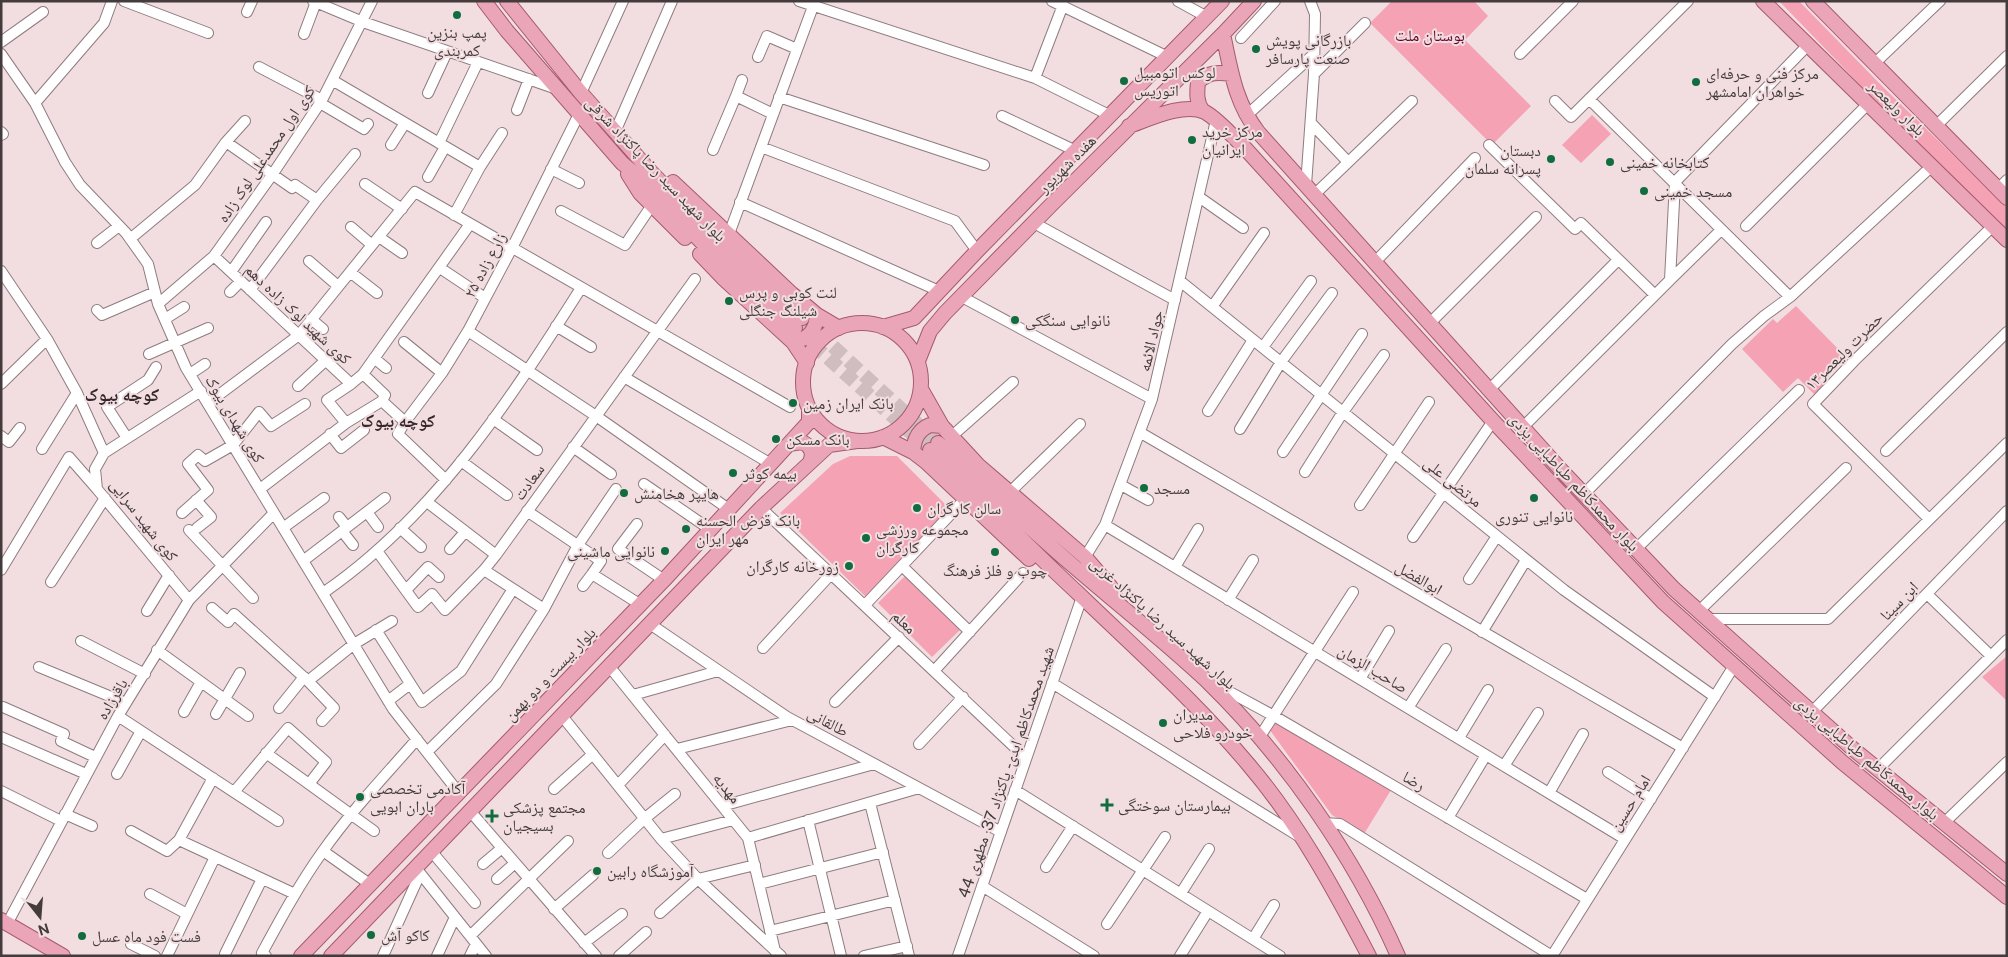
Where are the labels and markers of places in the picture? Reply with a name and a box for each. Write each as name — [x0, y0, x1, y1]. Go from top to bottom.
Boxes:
marker: پمپ بنزین کمربندی — [451, 9, 463, 21]
place label: پمپ بنزین کمربندی — [427, 23, 487, 61]
place label: بازرگانی پویش صنعت پارسافر — [1265, 31, 1352, 68]
marker: بازرگانی پویش صنعت پارسافر — [1250, 43, 1262, 55]
place label: لوکس اتومبیل اتوریس — [1134, 63, 1216, 101]
place label: مرکز فنی و حرفه‌ای خواهران امامشهر — [1705, 64, 1819, 102]
marker: لوکس اتومبیل اتوریس — [1118, 75, 1130, 87]
marker: مرکز فنی و حرفه‌ای خواهران امامشهر — [1690, 76, 1702, 88]
place label: مرکز خرید ایرانیان — [1202, 122, 1262, 160]
marker: مرکز خرید ایرانیان — [1186, 134, 1198, 146]
place label: دبستان پسرانه سلمان — [1465, 141, 1541, 179]
marker: دبستان پسرانه سلمان — [1545, 153, 1557, 165]
place label: کتابخانه خمینی — [1620, 153, 1710, 173]
marker: کتابخانه خمینی — [1604, 156, 1616, 168]
place label: مسجد خمینی — [1654, 182, 1732, 202]
marker: مسجد خمینی — [1638, 185, 1650, 197]
place label: لنت کوبی و پرس شیلنگ‌ جنگلی — [739, 283, 837, 321]
marker: لنت کوبی و پرس شیلنگ‌ جنگلی — [723, 295, 735, 307]
place label: نانوایی سنگکی — [1025, 311, 1110, 331]
marker: نانوایی سنگکی — [1009, 314, 1021, 326]
place label: بانک ایران زمین — [803, 394, 894, 414]
marker: بانک ایران زمین — [787, 397, 799, 409]
place label: بانک مسکن — [786, 430, 850, 450]
marker: بانک مسکن — [770, 433, 782, 445]
place label: بیمه کوثر — [742, 464, 797, 483]
marker: بیمه کوثر — [727, 467, 739, 479]
place label: مسجد — [1154, 479, 1190, 498]
marker: مسجد — [1138, 482, 1150, 494]
place label: هایپر هخامنش — [634, 484, 719, 504]
marker: هایپر هخامنش — [618, 487, 630, 499]
marker: نانوایی تنوری — [1528, 492, 1540, 504]
place label: سالن کارگران — [927, 499, 1001, 519]
marker: سالن کارگران — [911, 502, 923, 514]
place label: نانوایی تنوری — [1495, 507, 1573, 527]
place label: بانک قرض الحسنه مهر ایران — [696, 511, 800, 549]
place label: مجموعه ورزشی کارگران — [876, 520, 969, 558]
marker: بانک قرض الحسنه مهر ایران — [680, 523, 692, 535]
marker: مجموعه ورزشی کارگران — [860, 532, 872, 544]
place label: نانوایی ماشینی — [567, 542, 655, 562]
marker: نانوایی ماشینی — [659, 545, 671, 557]
marker: چوب و فلز فرهنگ — [989, 546, 1001, 558]
place label: زورخانه کارگران — [746, 557, 839, 577]
marker: زورخانه کارگران — [843, 560, 855, 572]
place label: چوب و فلز فرهنگ — [943, 561, 1047, 580]
place label: مدیران خودرو فلاحی — [1173, 705, 1253, 743]
marker: مدیران خودرو فلاحی — [1157, 717, 1169, 729]
place label: آکادمی تخصصی باران ابویی — [370, 779, 466, 817]
marker: آکادمی تخصصی باران ابویی — [354, 791, 366, 803]
place label: بیمارستان سوختگی — [1118, 796, 1231, 816]
place label: مجتمع پزشکی بسیجیان — [503, 798, 586, 836]
marker: بیمارستان سوختگی — [1100, 798, 1114, 812]
marker: مجتمع پزشکی بسیجیان — [485, 809, 499, 823]
place label: آموزشگاه رابین — [607, 862, 695, 882]
marker: آموزشگاه رابین — [591, 865, 603, 877]
place label: کاکو آش — [381, 926, 430, 946]
place label: فست فود ماه عسل — [92, 927, 201, 947]
marker: کاکو آش — [365, 929, 377, 941]
marker: فست فود ماه عسل — [76, 930, 88, 942]

